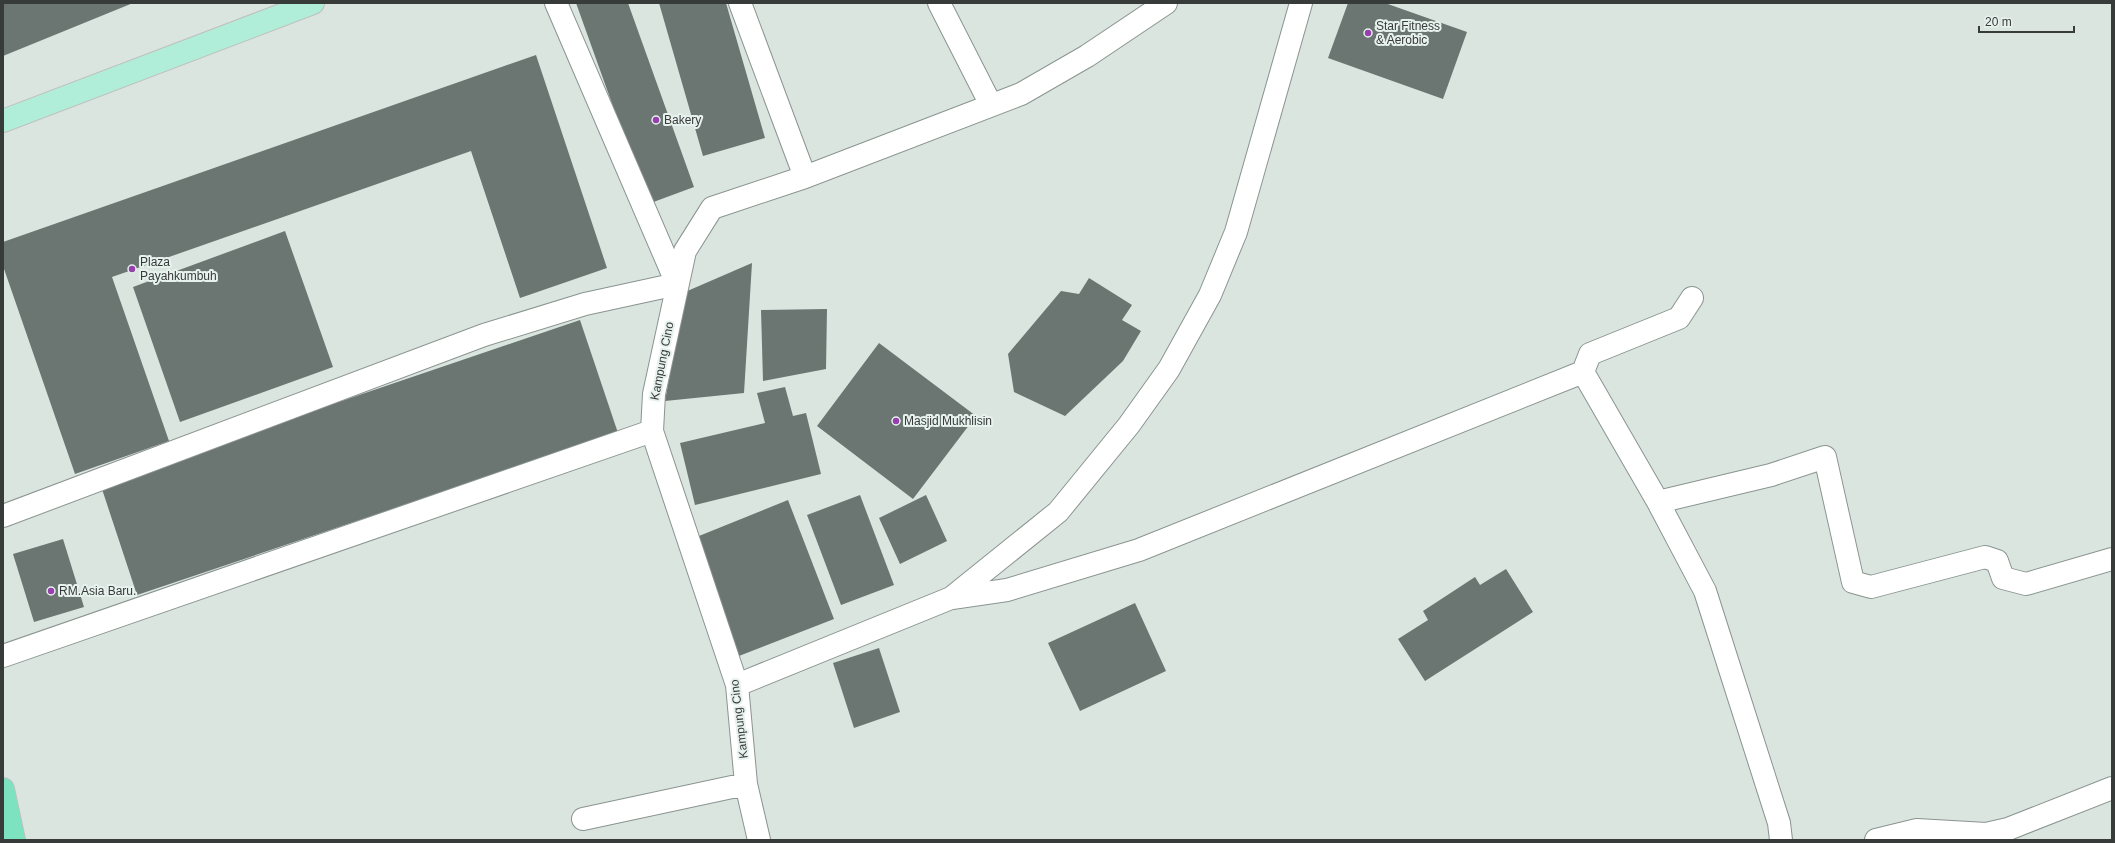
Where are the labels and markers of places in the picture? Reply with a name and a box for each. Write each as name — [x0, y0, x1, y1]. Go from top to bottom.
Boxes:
place label: Star Fitness & Aerobic — [1376, 19, 1440, 47]
marker: Star Fitness & Aerobic — [1363, 28, 1373, 38]
place label: Bakery — [664, 113, 701, 127]
marker: Bakery — [651, 115, 661, 125]
place label: Plaza Payahkumbuh — [140, 255, 217, 283]
marker: Plaza Payahkumbuh — [127, 264, 137, 274]
place label: Masjid Mukhlisin — [904, 414, 992, 428]
marker: Masjid Mukhlisin — [891, 416, 901, 426]
place label: RM.Asia Baru. — [59, 584, 136, 598]
marker: RM.Asia Baru. — [46, 586, 56, 596]

